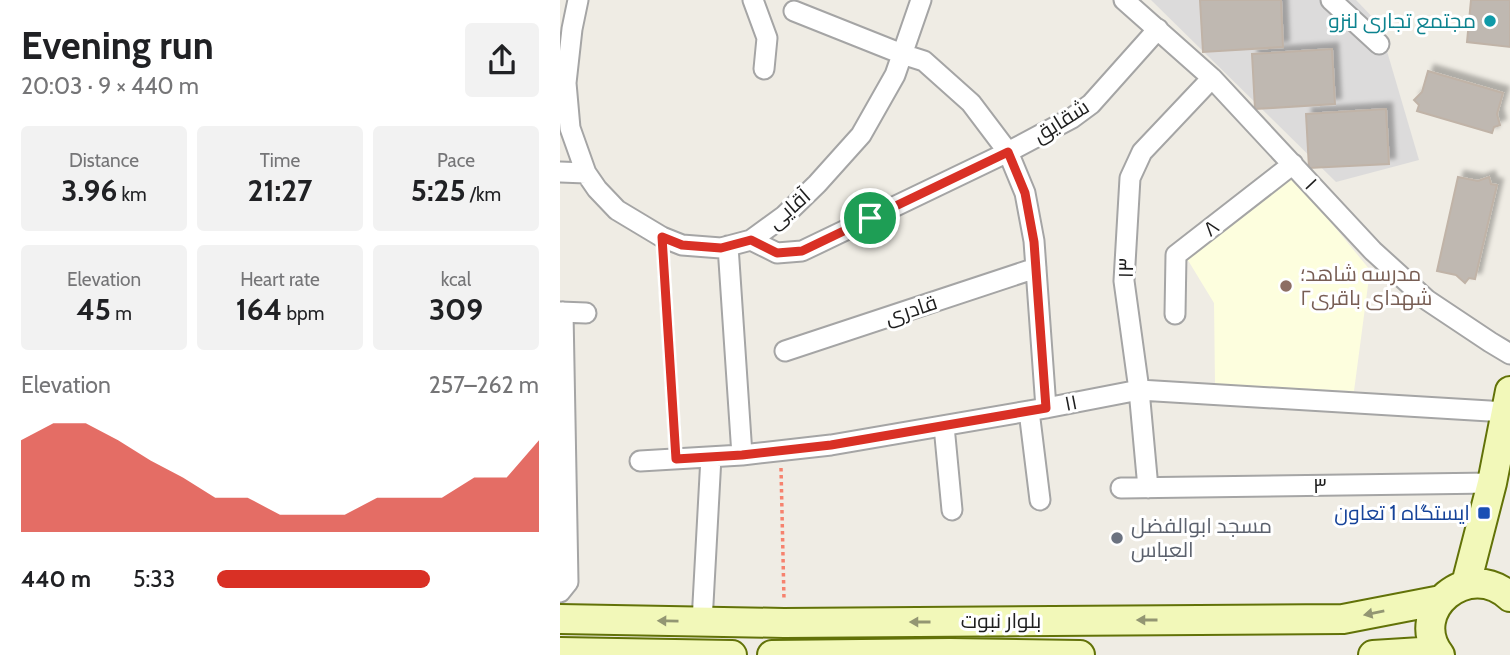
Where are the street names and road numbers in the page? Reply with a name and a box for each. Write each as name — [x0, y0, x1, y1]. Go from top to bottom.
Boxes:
street label: شقایق — [1028, 94, 1094, 148]
street label: ۱ — [1300, 173, 1323, 195]
street label: آقایی — [762, 183, 816, 235]
street label: ۸ — [1198, 214, 1224, 241]
street label: ۱۳ — [1113, 257, 1138, 279]
street label: قادری — [882, 289, 940, 331]
street label: ۱۱ — [1062, 389, 1080, 416]
street label: ۳ — [1313, 473, 1327, 498]
street label: بلوار نبوت — [961, 608, 1041, 633]

